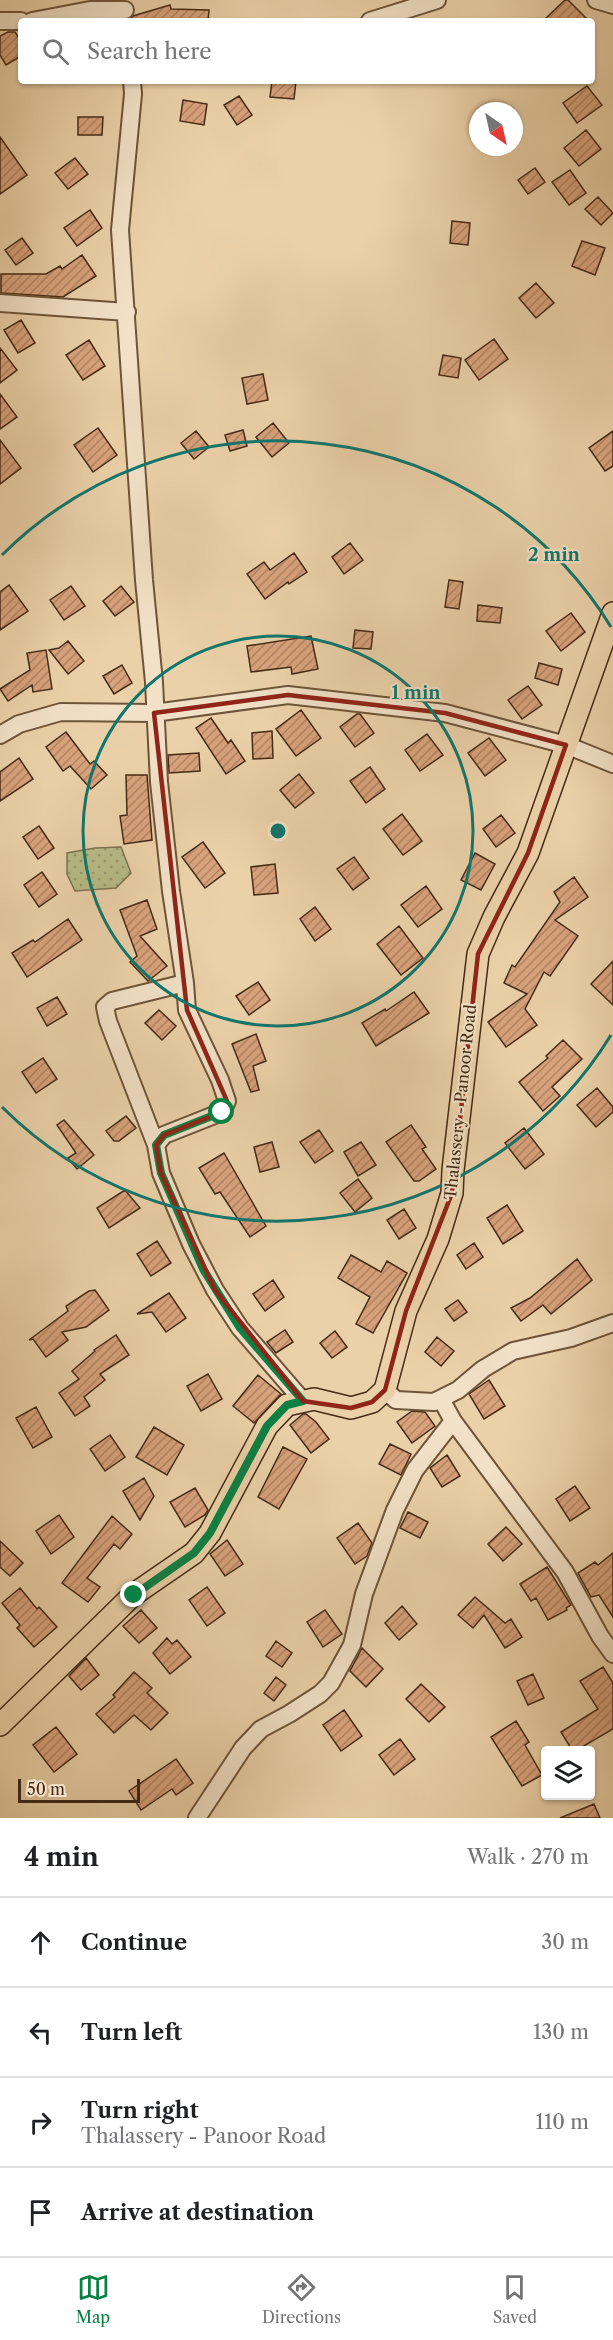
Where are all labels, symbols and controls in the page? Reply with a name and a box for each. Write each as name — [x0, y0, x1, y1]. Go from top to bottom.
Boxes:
search box — [18, 18, 595, 84]
icon: search — [39, 35, 72, 68]
text: Search here — [87, 38, 212, 65]
north arrow — [469, 102, 523, 156]
text: 2 min — [528, 544, 581, 566]
text: 1 min — [391, 682, 441, 704]
centre of rings — [268, 821, 288, 841]
street label: Thalassery - Panoor Road — [440, 1003, 480, 1201]
route start — [208, 1098, 234, 1124]
route end — [120, 1581, 146, 1607]
map controls — [541, 1746, 595, 1800]
button: layers — [541, 1746, 595, 1800]
scale bar — [18, 1776, 140, 1804]
text: 50 m — [27, 1779, 65, 1799]
text: 4 min — [24, 1841, 99, 1873]
text: Walk · 270 m — [467, 1845, 589, 1869]
icon: ahead — [24, 1926, 57, 1959]
text: Continue — [81, 1929, 187, 1956]
text: 30 m — [541, 1930, 589, 1954]
icon: left — [24, 2016, 57, 2049]
text: Turn left — [81, 2019, 182, 2046]
text: 130 m — [533, 2020, 589, 2044]
text: Turn right — [81, 2097, 199, 2124]
icon: right — [24, 2106, 57, 2139]
text: 110 m — [536, 2110, 589, 2134]
text: Thalassery - Panoor Road — [81, 2124, 326, 2148]
icon: arrive — [24, 2196, 57, 2229]
text: Arrive at destination — [81, 2199, 314, 2226]
tab: Map — [76, 2271, 110, 2327]
tab: Directions — [262, 2271, 341, 2327]
tab: Saved — [493, 2271, 537, 2327]

